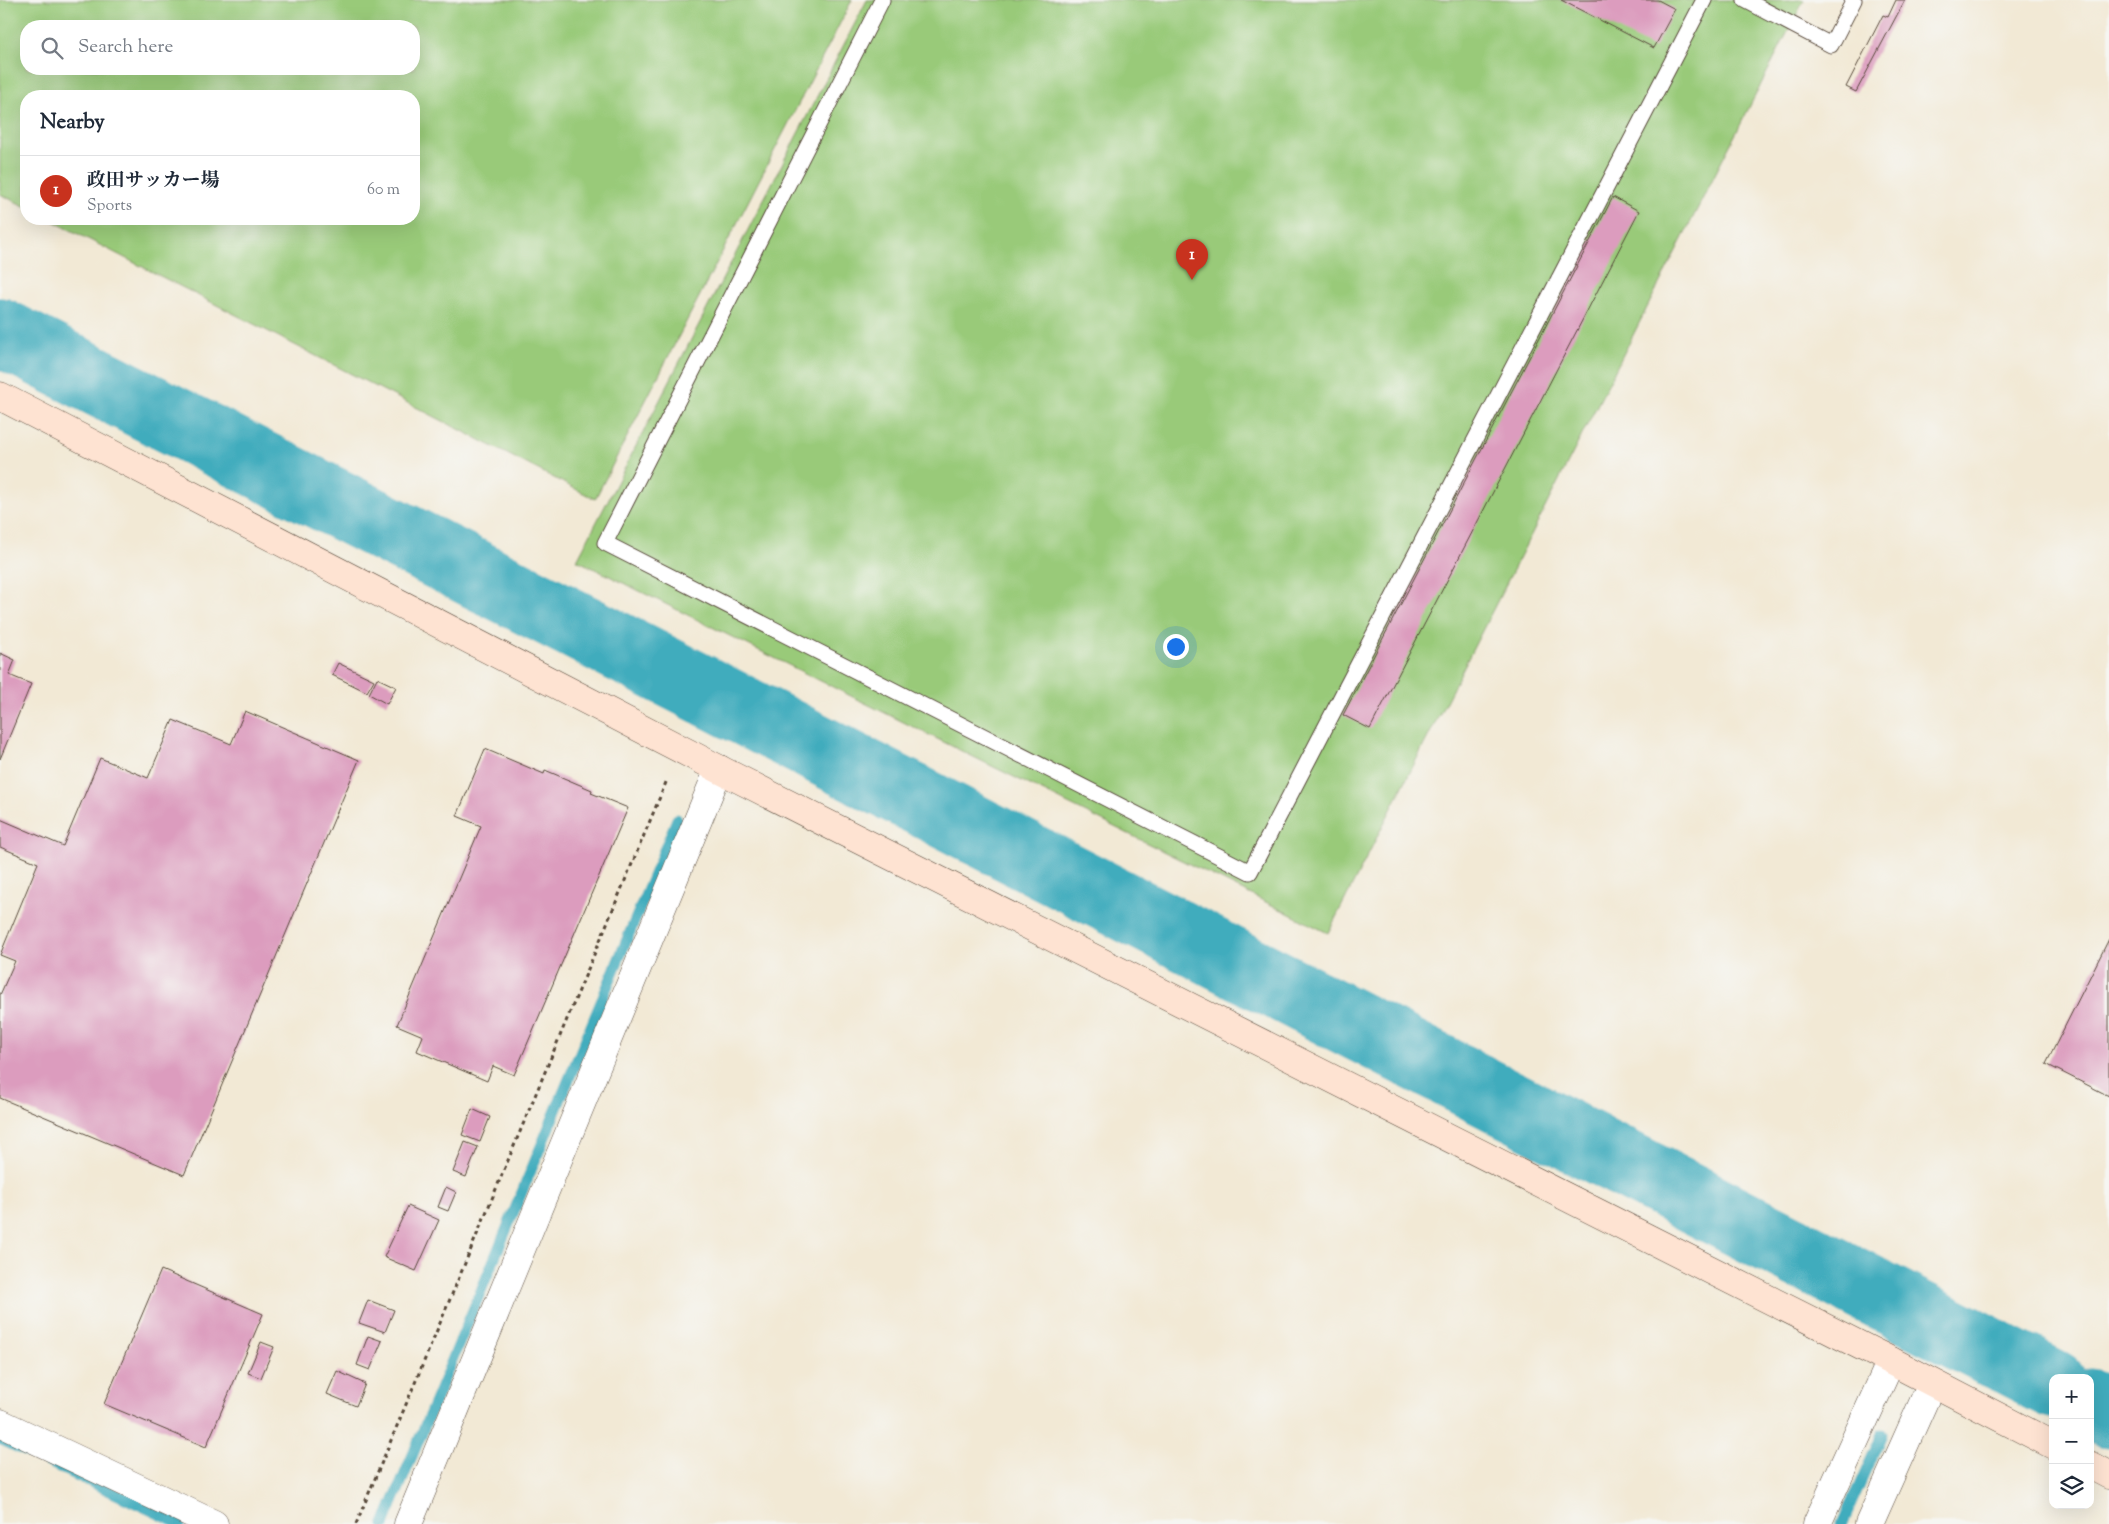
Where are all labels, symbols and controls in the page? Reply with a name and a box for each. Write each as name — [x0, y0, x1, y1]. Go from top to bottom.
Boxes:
search box — [20, 20, 420, 75]
icon: search — [38, 34, 66, 62]
text: Search here — [78, 34, 173, 61]
text: Nearby — [40, 108, 105, 138]
text: 政田サッカー場 — [87, 168, 220, 195]
text: 1 — [53, 179, 59, 202]
text: 60 m — [367, 179, 400, 202]
text: Sports — [87, 195, 132, 218]
pin: 1 — [1176, 239, 1208, 280]
your location — [1163, 634, 1189, 660]
map controls — [2049, 1374, 2094, 1509]
button: + — [2049, 1374, 2094, 1419]
button: − — [2049, 1419, 2094, 1464]
button: layers — [2049, 1464, 2094, 1509]

